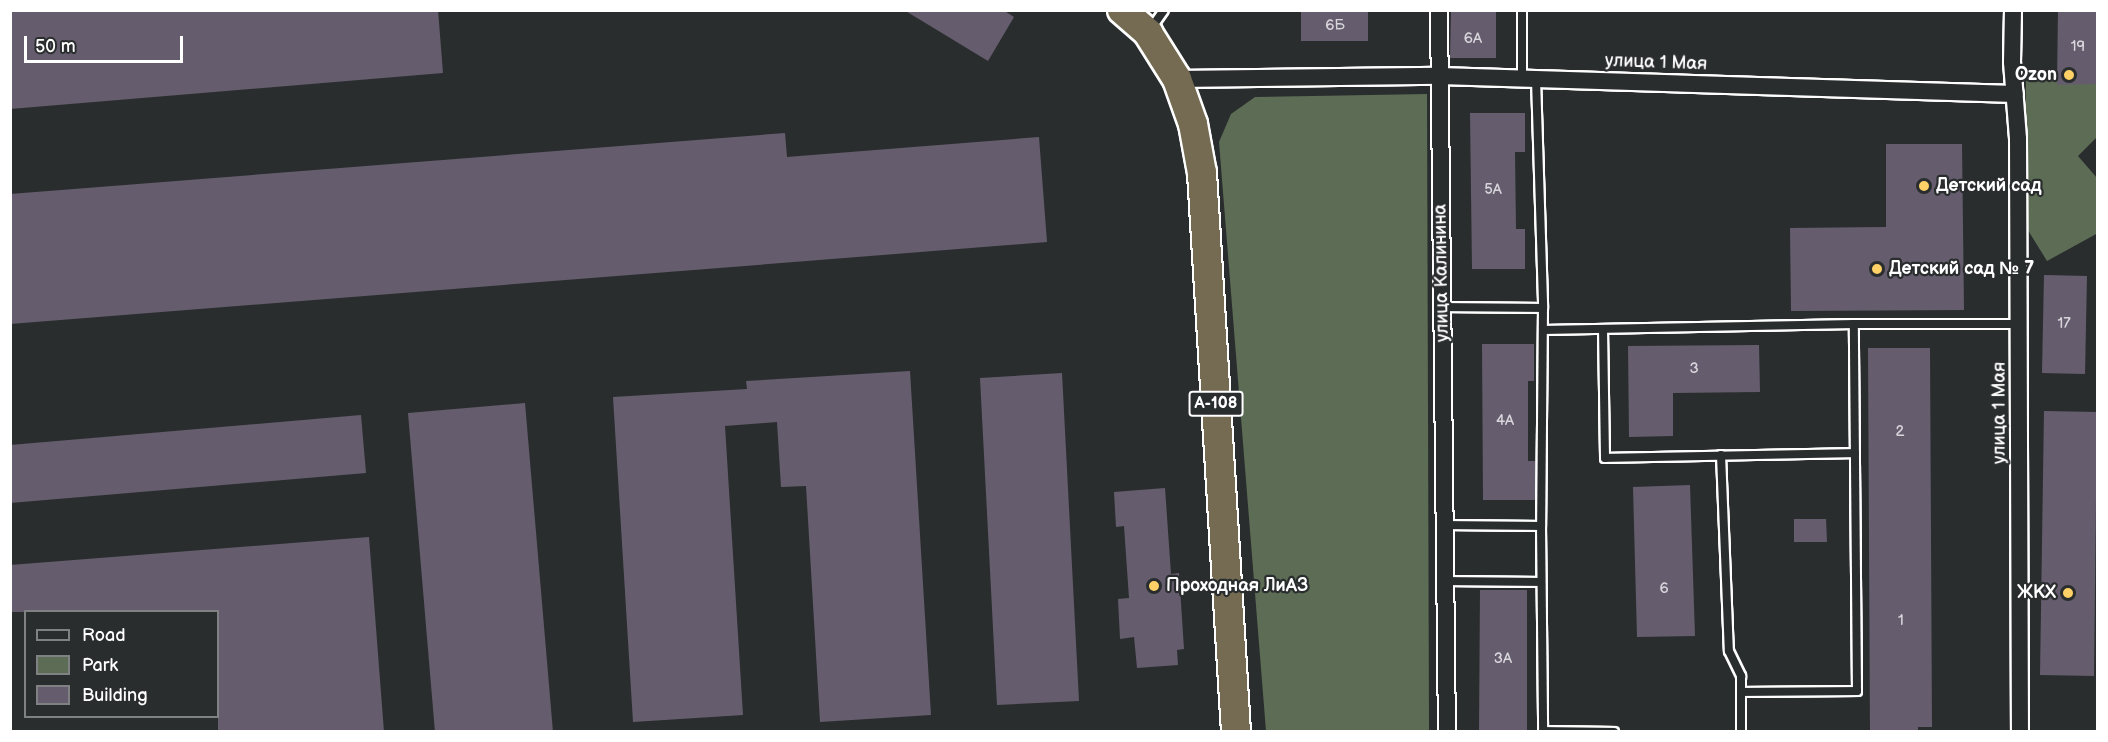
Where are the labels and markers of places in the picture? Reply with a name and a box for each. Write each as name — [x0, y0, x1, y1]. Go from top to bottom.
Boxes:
place label: Ozon — [2015, 64, 2057, 86]
marker: Ozon — [2062, 68, 2076, 82]
place label: Детский сад — [1936, 175, 2041, 197]
marker: Детский сад — [1917, 179, 1931, 193]
place label: Детский сад № 7 — [1889, 258, 2034, 280]
marker: Детский сад № 7 — [1870, 262, 1884, 276]
place label: Проходная ЛиАЗ — [1166, 575, 1308, 597]
marker: Проходная ЛиАЗ — [1147, 579, 1161, 593]
place label: ЖКХ — [2017, 582, 2056, 604]
marker: ЖКХ — [2061, 586, 2075, 600]

